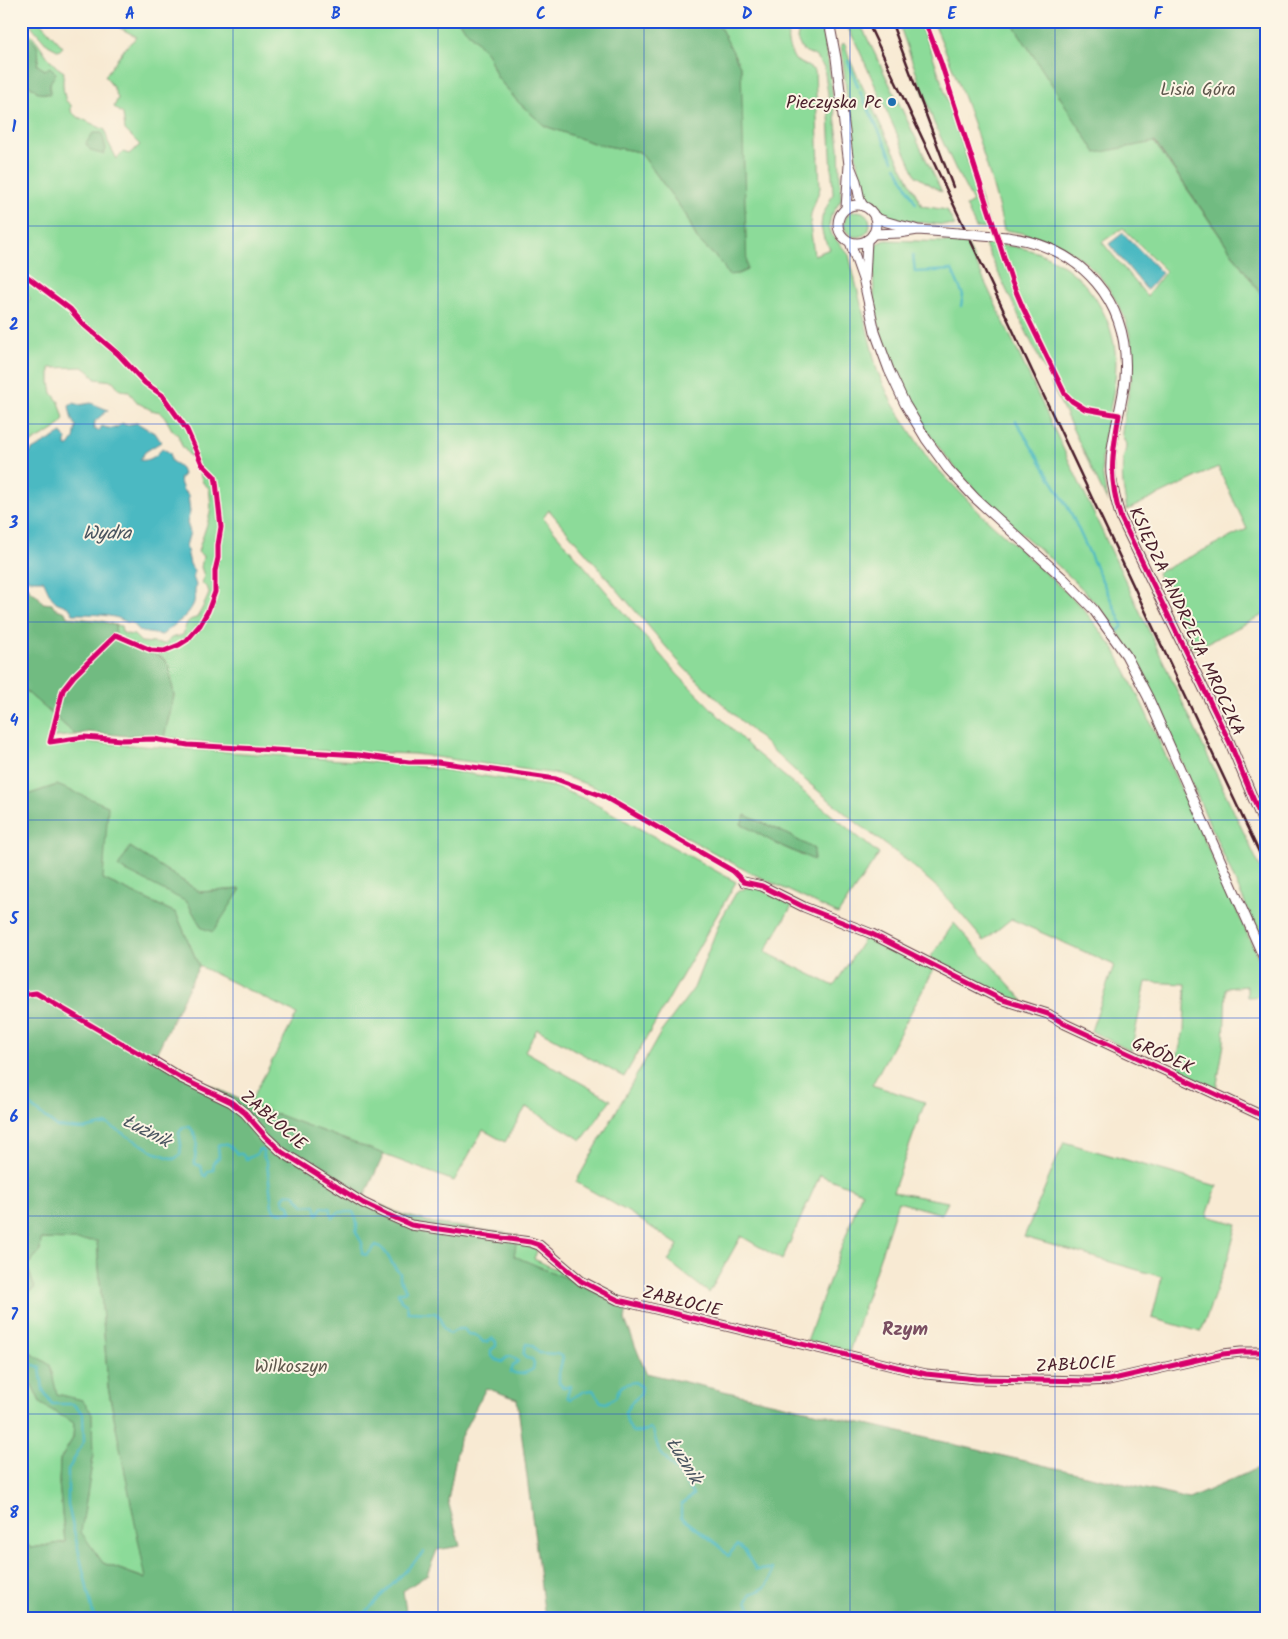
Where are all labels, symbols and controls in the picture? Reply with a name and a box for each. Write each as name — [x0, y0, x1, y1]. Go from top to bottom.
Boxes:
text: A — [125, 2, 135, 27]
text: B — [331, 2, 341, 27]
text: C — [536, 2, 546, 27]
text: D — [742, 2, 753, 27]
text: E — [948, 2, 958, 27]
text: F — [1154, 2, 1164, 27]
park label: Lisia Góra — [1160, 76, 1236, 105]
place label: Pieczyska Pc — [786, 89, 882, 118]
marker: Pieczyska Pc — [886, 96, 898, 108]
text: 1 — [12, 115, 17, 140]
text: 2 — [9, 313, 19, 338]
street label: KSIĘDZA ANDRZEJA MROCZKA — [1120, 502, 1252, 741]
text: 3 — [9, 511, 19, 536]
water label: Wydra — [83, 519, 132, 549]
text: 4 — [10, 709, 19, 734]
text: 5 — [9, 907, 20, 932]
street label: GRÓDEK — [1127, 1029, 1198, 1083]
street label: ZABŁOCIE — [233, 1084, 313, 1159]
text: 6 — [10, 1105, 19, 1130]
water label: Łużnik — [117, 1107, 178, 1158]
street label: ZABŁOCIE — [639, 1279, 725, 1326]
text: 7 — [10, 1303, 18, 1328]
district label: Rzym — [882, 1315, 928, 1345]
street label: ZABŁOCIE — [1035, 1349, 1118, 1382]
park label: Wilkoszyn — [255, 1353, 328, 1382]
water label: Łużnik — [657, 1432, 711, 1493]
text: 8 — [9, 1501, 19, 1526]

